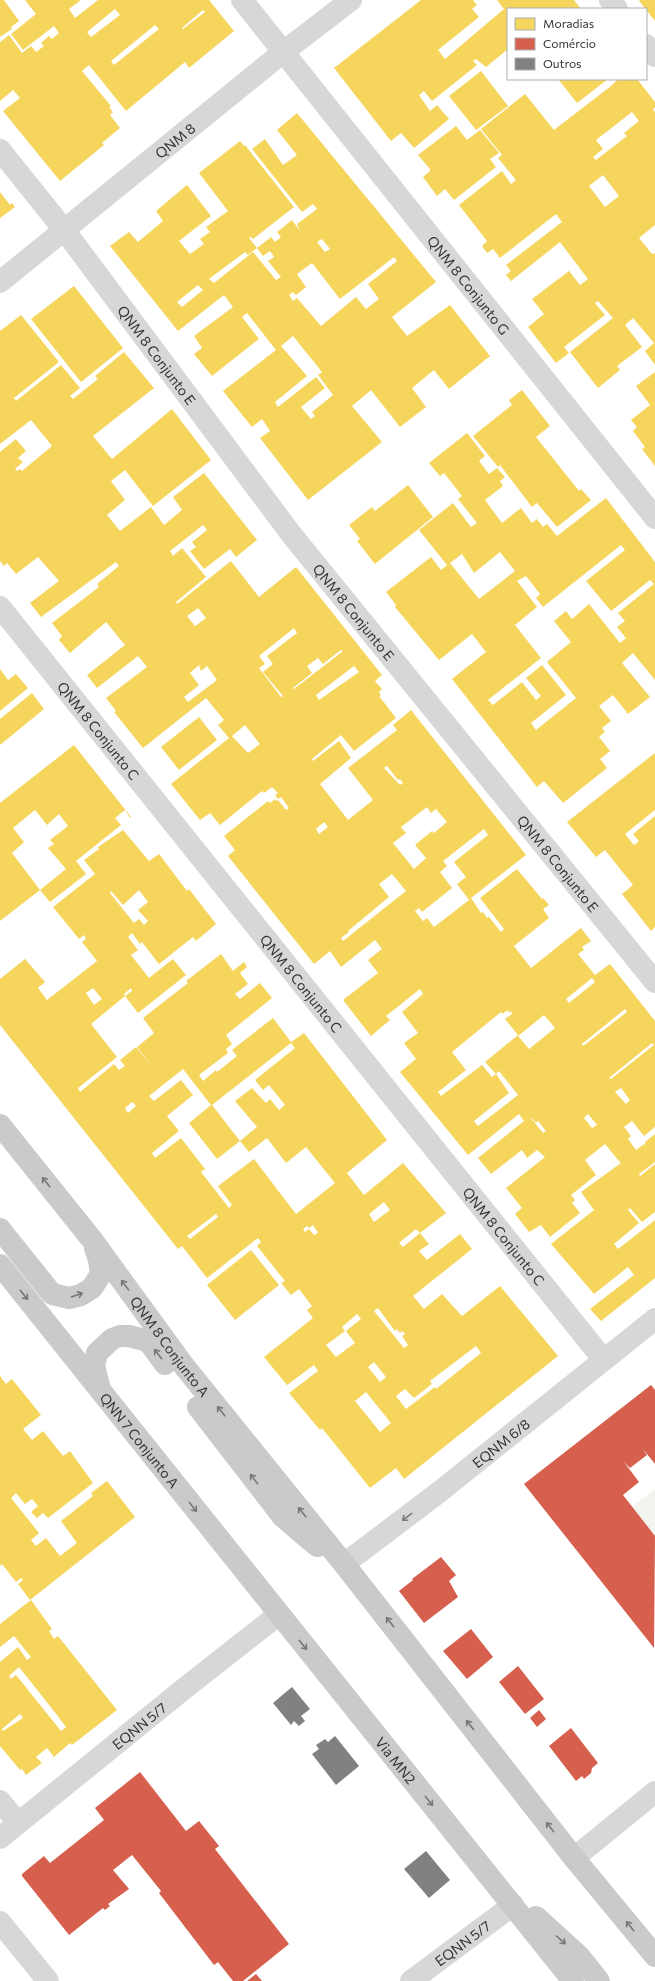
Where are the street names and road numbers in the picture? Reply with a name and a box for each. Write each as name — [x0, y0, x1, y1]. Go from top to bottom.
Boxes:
street label: QNM 8 — [151, 119, 198, 161]
street label: QNM 8 Conjunto G — [424, 232, 514, 337]
street label: QNM 8 Conjunto E — [115, 301, 200, 408]
street label: QNM 8 Conjunto E — [310, 560, 399, 664]
street label: QNM 8 Conjunto C — [54, 678, 143, 783]
street label: QNM 8 Conjunto E — [514, 811, 603, 915]
street label: QNM 8 Conjunto C — [257, 931, 346, 1036]
street label: QNM 8 Conjunto C — [460, 1183, 549, 1288]
street label: QNM 8 Conjunto A — [127, 1292, 214, 1400]
street label: QNN 7 Conjunto A — [97, 1389, 183, 1491]
street label: EQNM 6/8 — [468, 1415, 533, 1471]
street label: EQNN 5/7 — [108, 1698, 170, 1752]
street label: Via MN2 — [372, 1733, 420, 1787]
street label: EQNN 5/7 — [431, 1917, 493, 1969]

